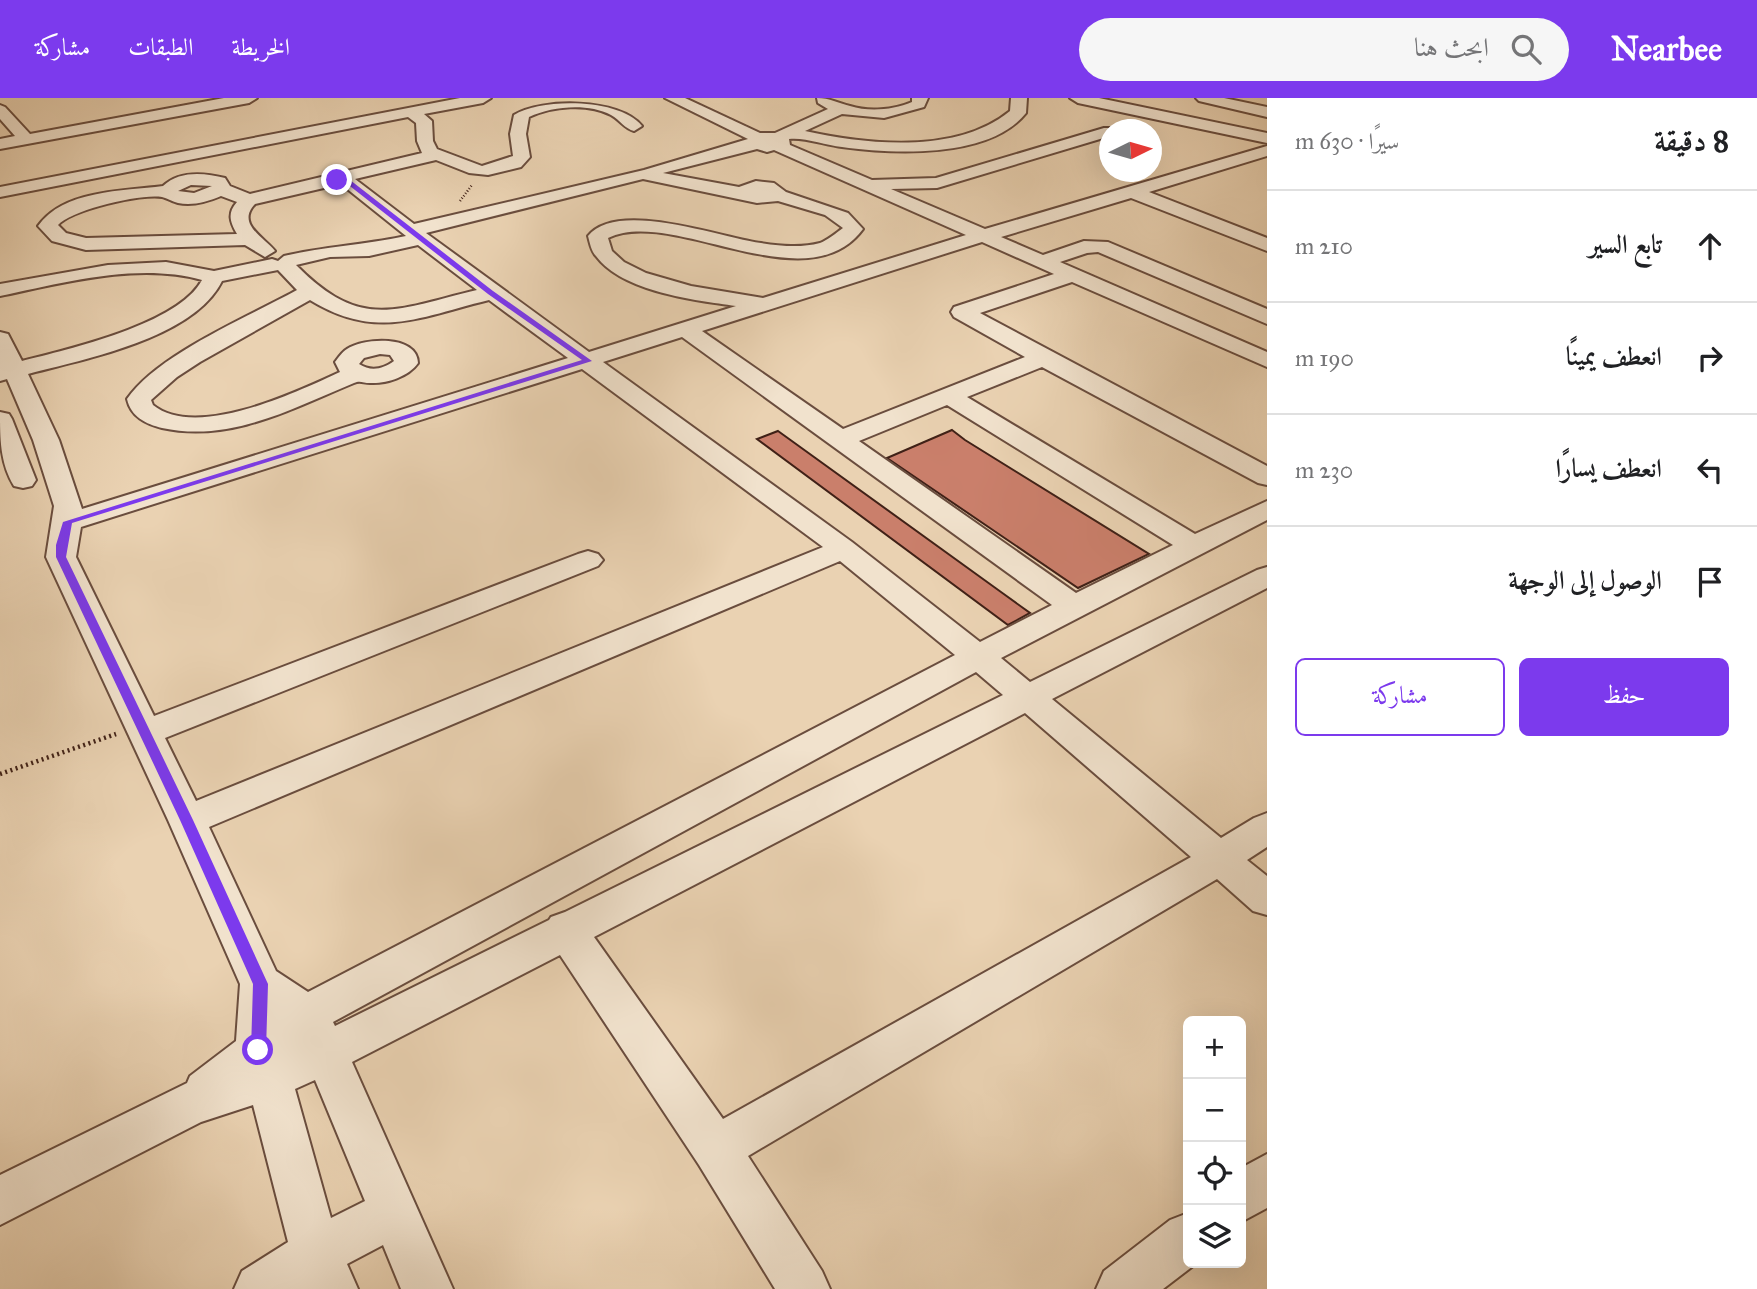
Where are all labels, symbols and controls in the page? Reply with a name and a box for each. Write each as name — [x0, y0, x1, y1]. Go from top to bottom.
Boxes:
search box — [1079, 18, 1569, 81]
text: Nearbee — [1611, 29, 1722, 69]
icon: search — [1507, 30, 1545, 68]
text: ابحث هنا — [1414, 31, 1489, 63]
text: مشاركة — [35, 32, 90, 62]
text: الطبقات — [128, 32, 194, 62]
text: الخريطة — [232, 32, 290, 62]
north arrow — [1099, 119, 1162, 182]
text: 8 دقيقة — [1654, 123, 1729, 159]
text: سيرًا · 630 m — [1295, 127, 1399, 155]
route end — [321, 164, 352, 195]
icon: ahead — [1691, 227, 1729, 265]
text: تابع السير — [1589, 228, 1662, 260]
text: 210 m — [1295, 232, 1353, 260]
icon: right — [1691, 339, 1729, 377]
text: انعطف يمينًا — [1566, 340, 1662, 372]
text: 190 m — [1295, 344, 1354, 372]
icon: left — [1691, 451, 1729, 489]
text: انعطف يسارًا — [1555, 452, 1662, 484]
text: 230 m — [1295, 456, 1353, 484]
icon: arrive — [1691, 563, 1729, 601]
text: الوصول إلى الوجهة — [1508, 564, 1662, 596]
button: مشاركة — [1295, 658, 1505, 736]
button: حفظ — [1519, 658, 1729, 736]
map controls — [1183, 1016, 1246, 1268]
button: + — [1183, 1016, 1246, 1079]
route start — [242, 1034, 273, 1065]
button: − — [1183, 1079, 1246, 1142]
button: locate — [1183, 1142, 1246, 1205]
button: layers — [1183, 1205, 1246, 1268]

